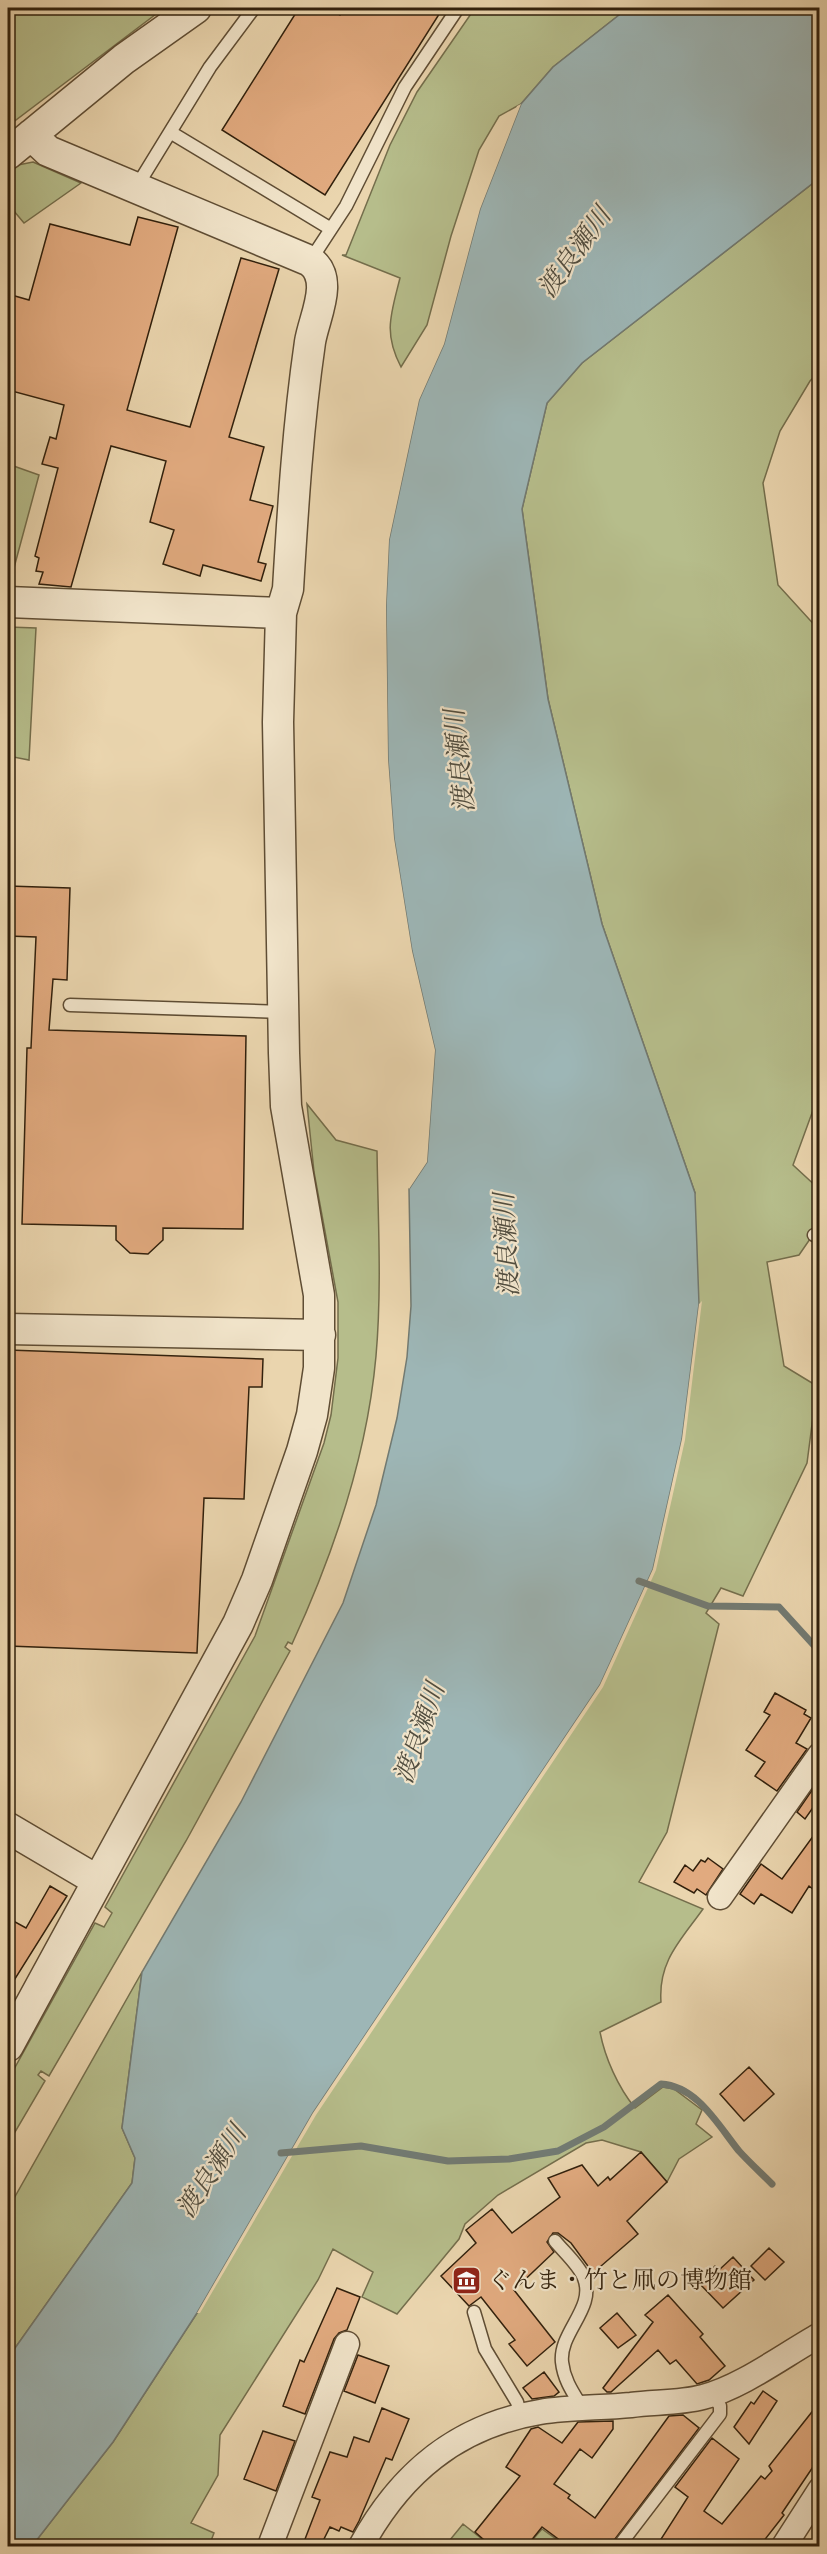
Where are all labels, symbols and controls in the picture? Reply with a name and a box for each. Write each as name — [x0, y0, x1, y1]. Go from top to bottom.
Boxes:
water label: 渡良瀬川 — [530, 198, 620, 304]
water label: 渡良瀬川 — [436, 705, 481, 814]
water label: 渡良瀬川 — [486, 1189, 526, 1298]
water label: 渡良瀬川 — [386, 1675, 453, 1788]
water label: 渡良瀬川 — [168, 2116, 255, 2224]
museum icon: ぐんま・竹と凧の博物館 — [451, 2264, 483, 2296]
place label: ぐんま・竹と凧の博物館 — [488, 2264, 752, 2295]

